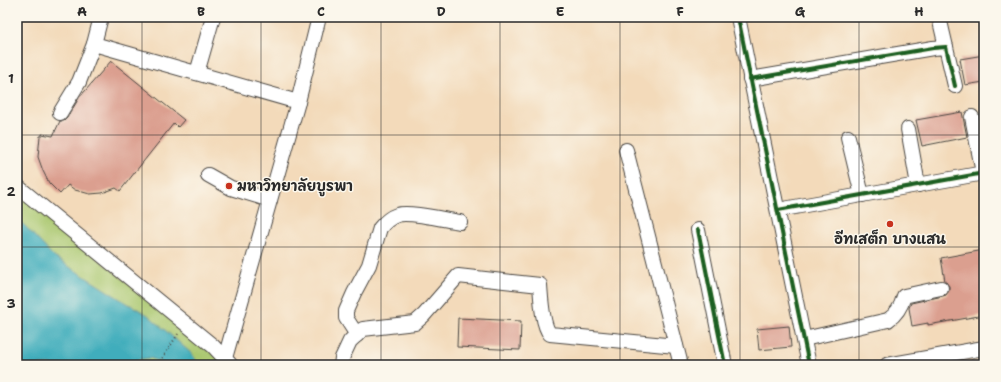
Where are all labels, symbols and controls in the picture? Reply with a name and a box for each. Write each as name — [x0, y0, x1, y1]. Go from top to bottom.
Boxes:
text: A — [77, 3, 87, 20]
text: B — [197, 3, 205, 20]
text: C — [317, 3, 325, 20]
text: D — [436, 3, 446, 20]
text: E — [556, 3, 565, 20]
text: F — [676, 3, 684, 20]
text: G — [795, 3, 806, 20]
text: H — [914, 3, 924, 20]
text: 1 — [8, 70, 14, 87]
place label: มหาวิทยาลัยบูรพา — [237, 177, 353, 197]
marker: มหาวิทยาลัยบูรพา — [224, 181, 234, 191]
text: 2 — [6, 183, 16, 200]
marker: อีทเสต็ก บางแสน — [885, 219, 895, 229]
place label: อีทเสต็ก บางแสน — [834, 229, 946, 248]
text: 3 — [6, 295, 16, 312]

